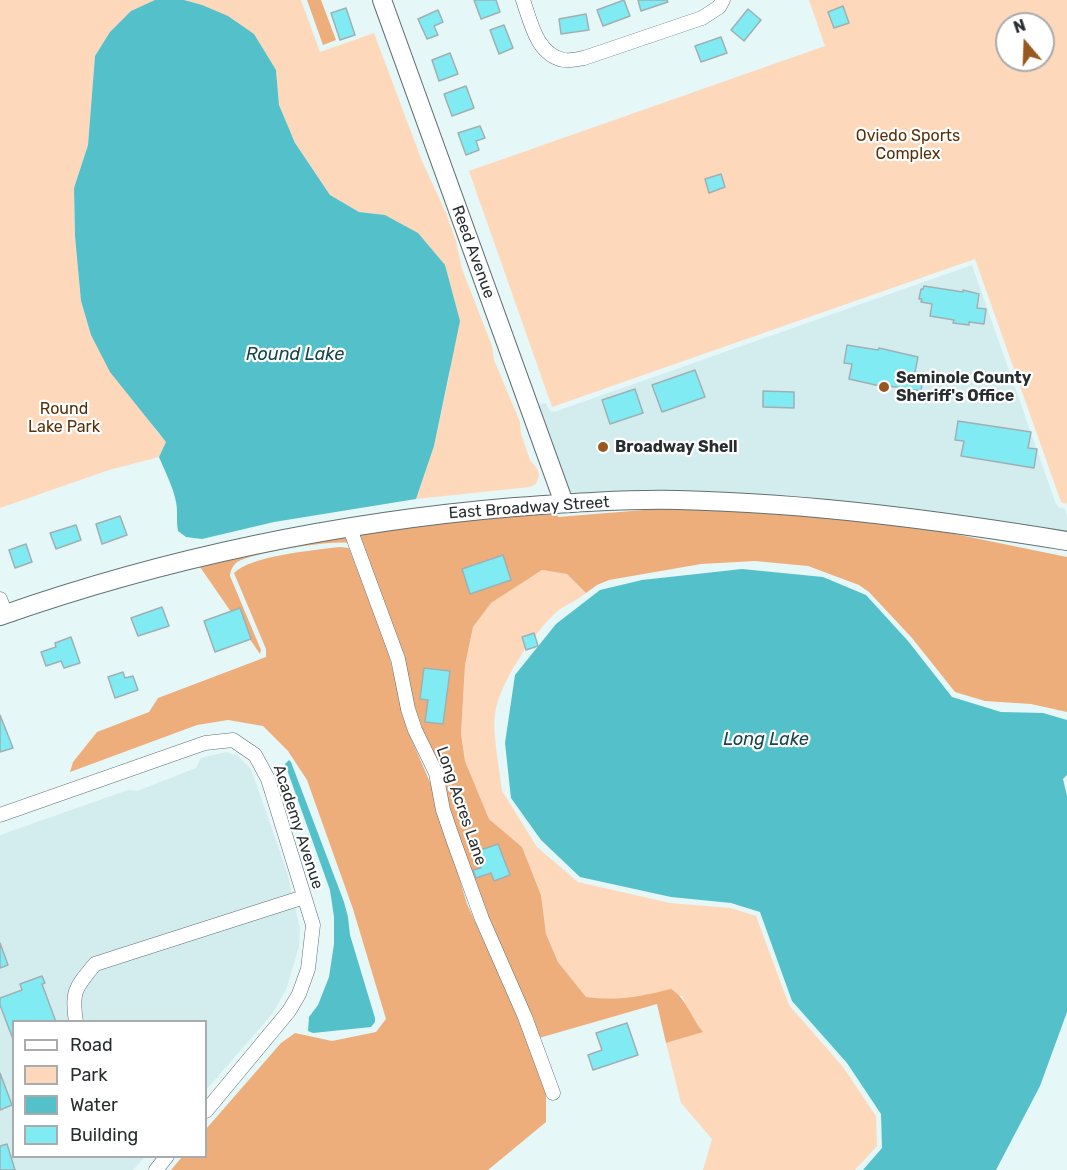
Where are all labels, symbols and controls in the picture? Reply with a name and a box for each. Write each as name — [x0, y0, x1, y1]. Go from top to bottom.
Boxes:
north arrow — [995, 12, 1055, 72]
text: N — [1011, 16, 1028, 37]
park label: Oviedo Sports Complex — [856, 126, 960, 164]
street label: Reed Avenue — [447, 203, 499, 301]
water label: Round Lake — [246, 344, 344, 366]
place label: Seminole County Sheriff's Office — [896, 368, 1031, 406]
marker: Seminole County Sheriff's Office — [877, 380, 891, 394]
park label: Round Lake Park — [28, 399, 100, 437]
place label: Broadway Shell — [615, 437, 738, 457]
marker: Broadway Shell — [596, 440, 610, 454]
street label: East Broadway Street — [448, 493, 610, 523]
water label: Long Lake — [723, 729, 809, 751]
street label: Long Acres Lane — [432, 744, 490, 868]
street label: Academy Avenue — [269, 762, 327, 892]
legend — [12, 1020, 207, 1158]
text: Road — [70, 1034, 113, 1056]
text: Park — [70, 1064, 107, 1086]
text: Water — [70, 1094, 118, 1116]
text: Building — [70, 1124, 138, 1146]

